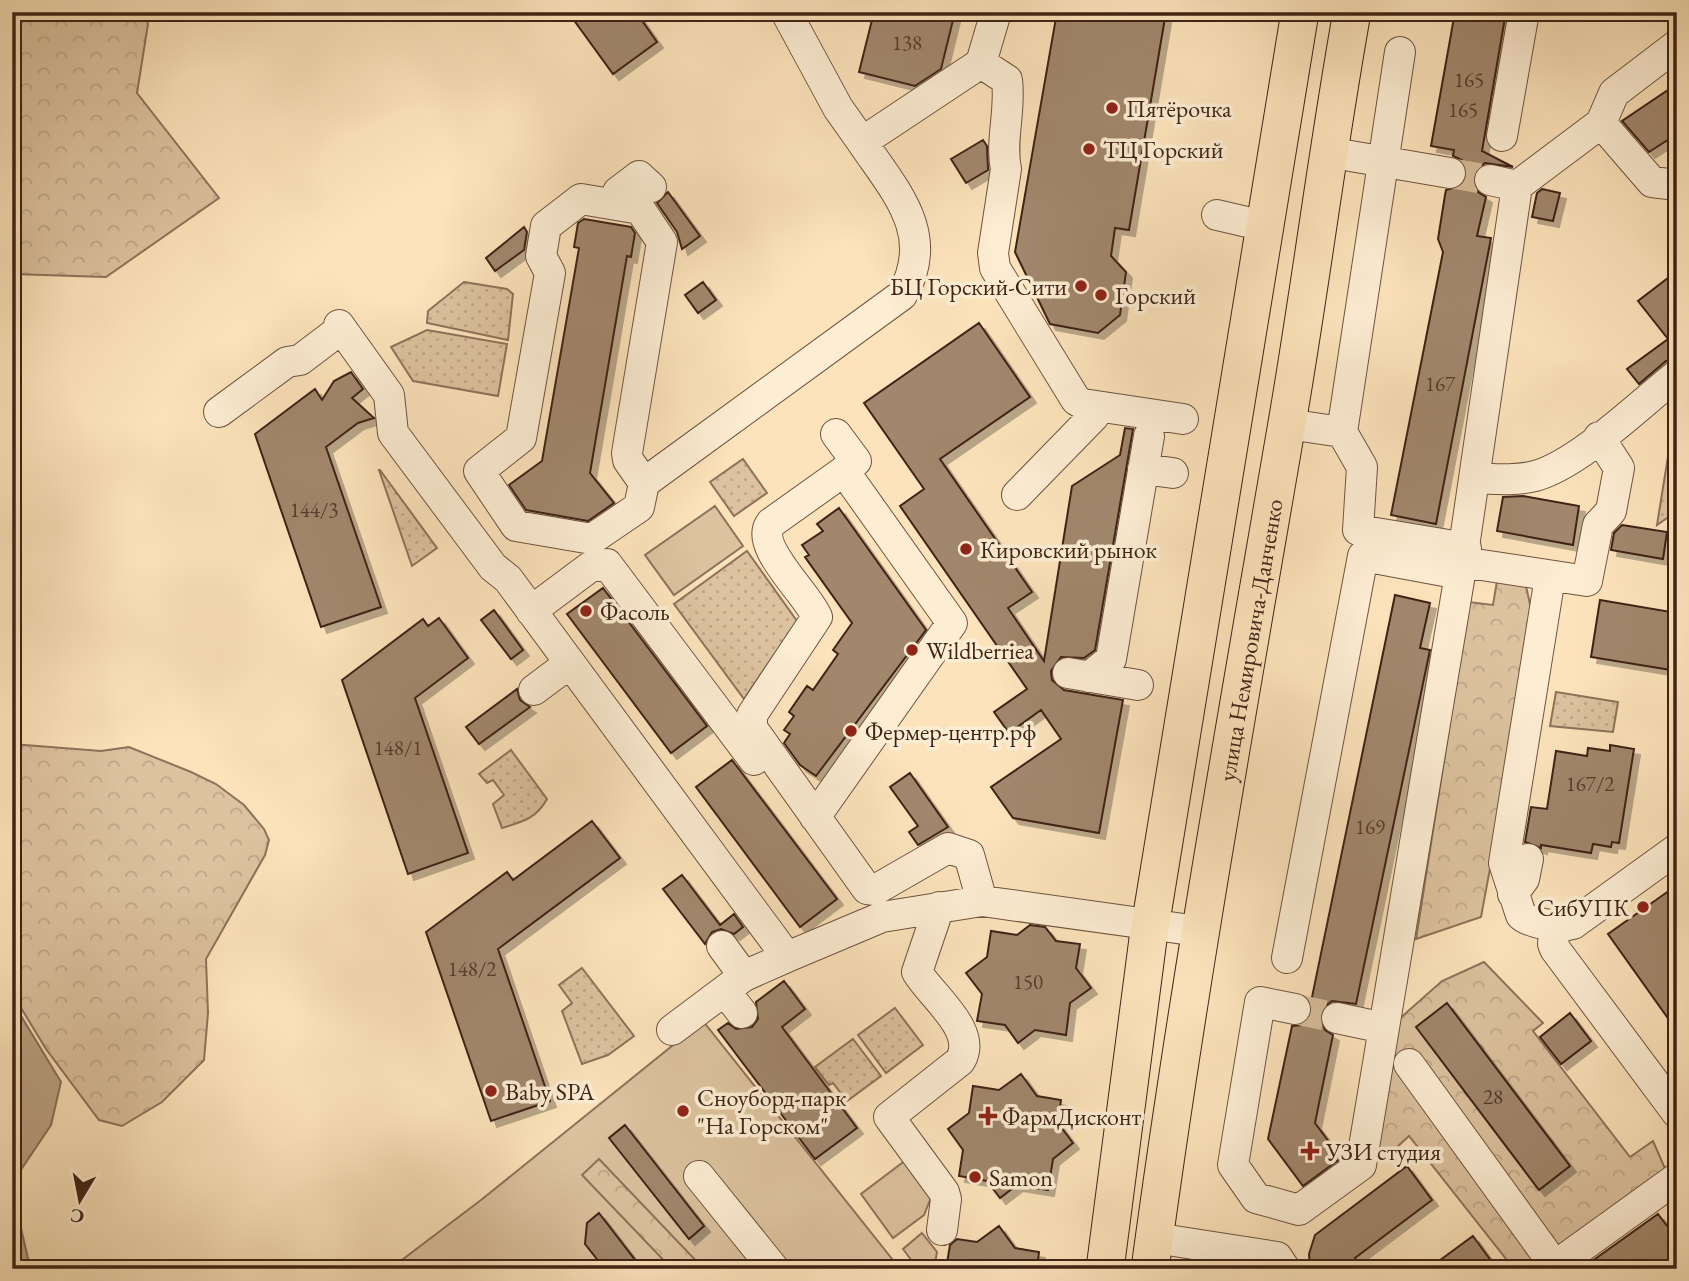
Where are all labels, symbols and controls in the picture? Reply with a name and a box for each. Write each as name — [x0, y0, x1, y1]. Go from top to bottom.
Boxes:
house number: 138 — [892, 29, 922, 56]
house number: 165 — [1454, 66, 1484, 93]
place label: Пятёрочка — [1126, 93, 1232, 124]
house number: 165 — [1448, 96, 1478, 123]
marker: Пятёрочка — [1104, 100, 1120, 116]
place label: ТЦ Горский — [1103, 134, 1224, 165]
marker: ТЦ Горский — [1081, 141, 1097, 157]
place label: БЦ Горский-Сити — [890, 271, 1067, 302]
marker: БЦ Горский-Сити — [1073, 278, 1089, 294]
place label: Горский — [1115, 280, 1196, 311]
marker: Горский — [1093, 287, 1109, 303]
house number: 167 — [1425, 370, 1456, 397]
house number: 144/3 — [290, 496, 338, 523]
street label: улица Немировича-Данченко — [1210, 496, 1289, 783]
place label: Кировский рынок — [980, 534, 1158, 565]
marker: Кировский рынок — [958, 541, 974, 557]
place label: Фасоль — [600, 596, 670, 627]
marker: Фасоль — [578, 603, 594, 619]
place label: Wildberriea — [926, 635, 1034, 666]
marker: Wildberriea — [904, 642, 920, 658]
place label: Фермер-центр.рф — [865, 716, 1036, 747]
marker: Фермер-центр.рф — [843, 723, 859, 739]
house number: 148/1 — [374, 734, 422, 761]
house number: 167/2 — [1566, 770, 1614, 797]
house number: 169 — [1355, 813, 1385, 840]
place label: СибУПК — [1537, 892, 1629, 923]
marker: СибУПК — [1635, 899, 1651, 915]
house number: 148/2 — [448, 955, 496, 982]
house number: 150 — [1013, 968, 1043, 995]
place label: Baby SPA — [505, 1076, 595, 1107]
place label: Сноуборд-парк "На Горском" — [697, 1082, 847, 1141]
marker: Baby SPA — [483, 1083, 499, 1099]
house number: 28 — [1483, 1083, 1503, 1110]
place label: ФармДисконт — [1002, 1101, 1141, 1132]
marker: Сноуборд-парк "На Горском" — [675, 1103, 691, 1119]
marker: ФармДисконт — [980, 1108, 996, 1124]
place label: УЗИ студия — [1325, 1136, 1441, 1167]
marker: УЗИ студия — [1300, 1141, 1320, 1161]
place label: Samon — [989, 1162, 1053, 1193]
north arrow — [46, 1166, 116, 1236]
marker: Samon — [967, 1169, 983, 1185]
text: С — [68, 1203, 86, 1230]

